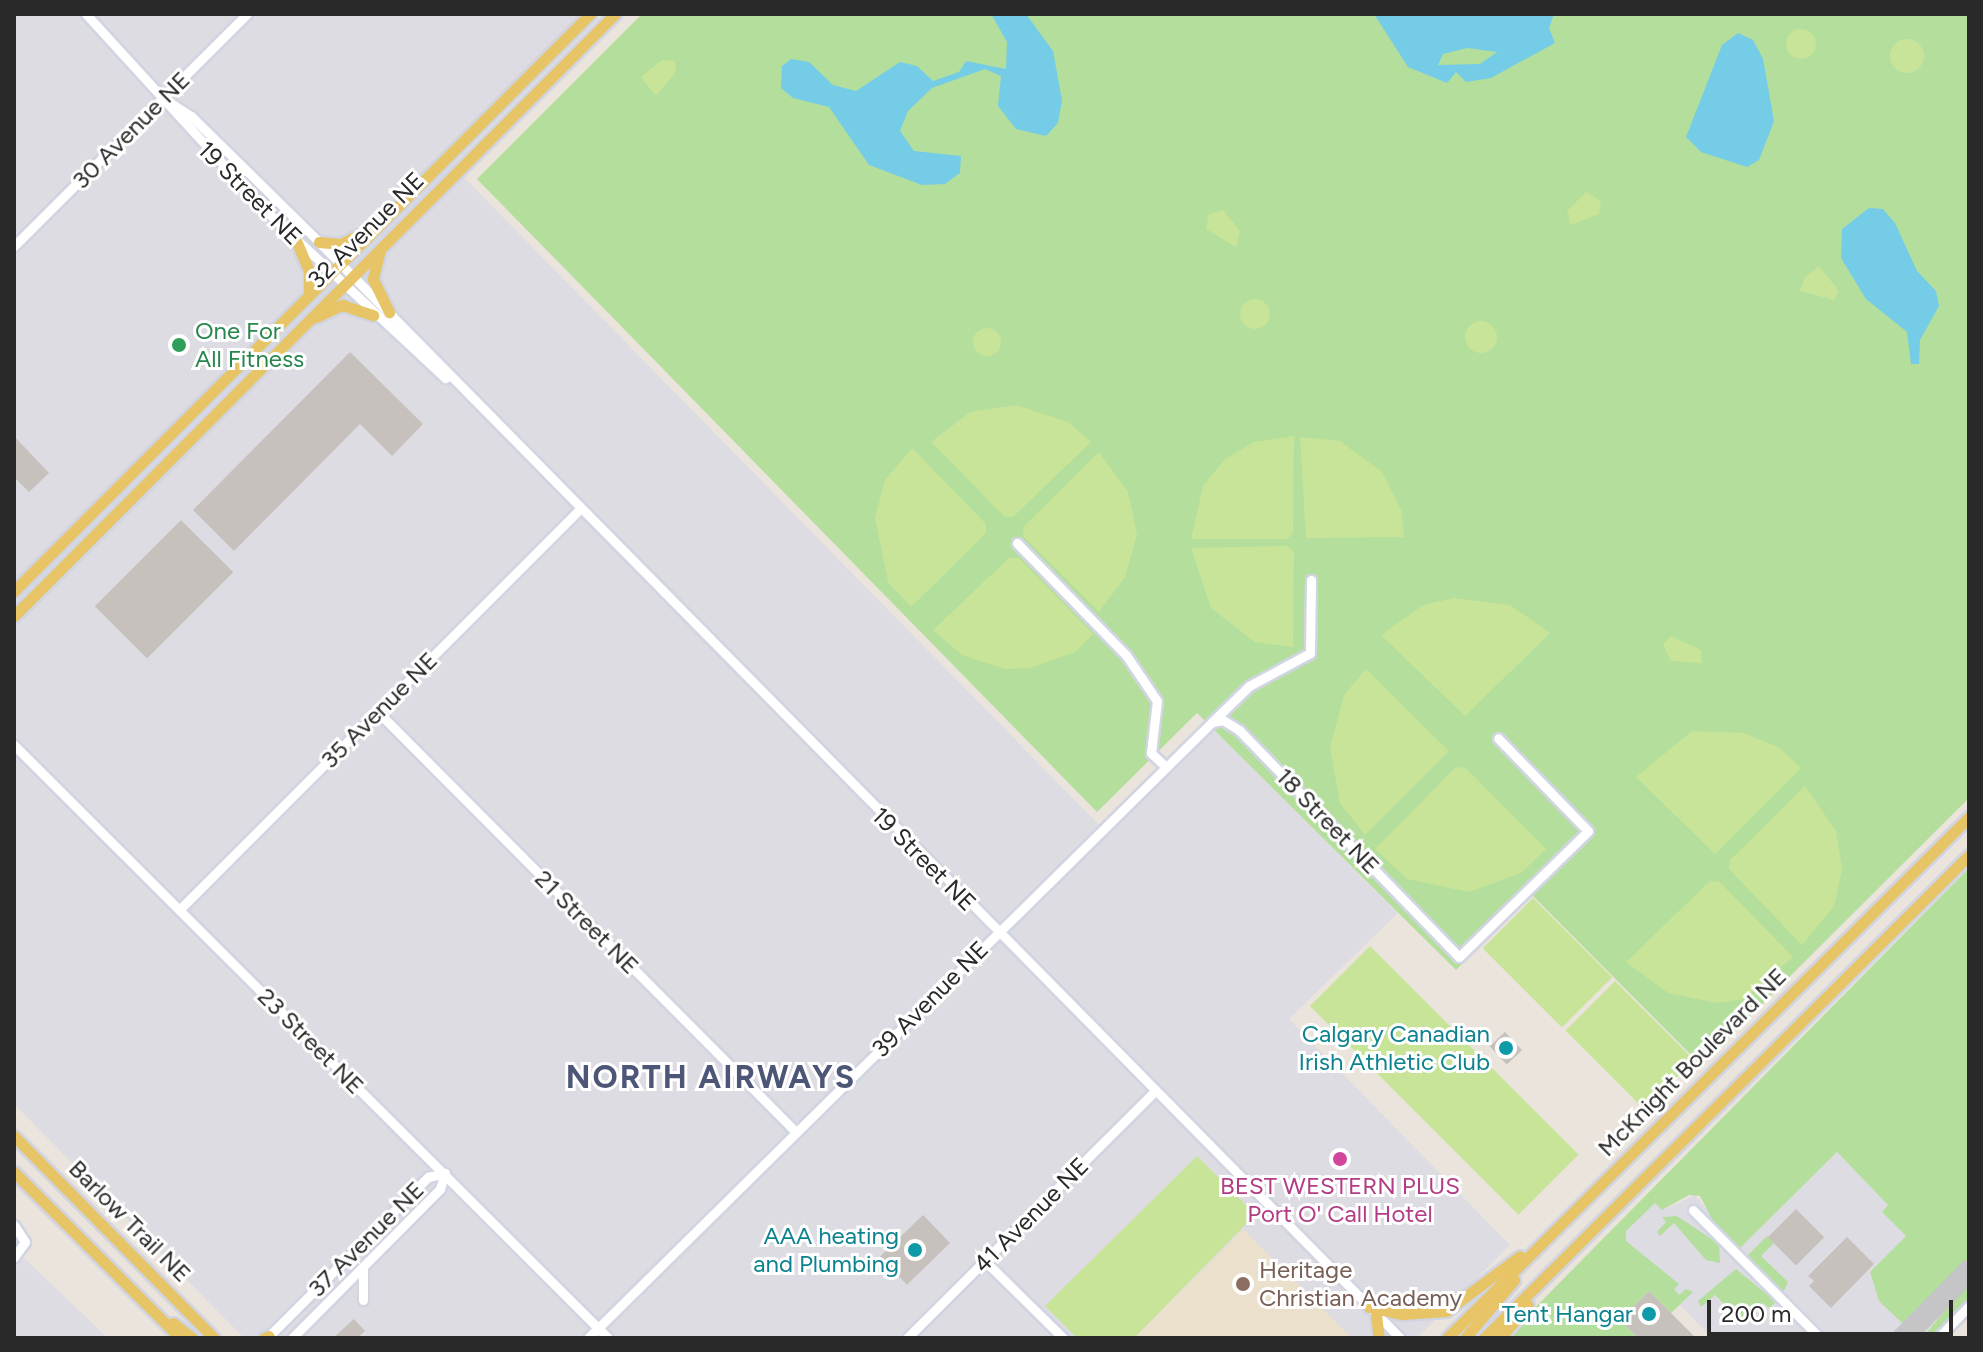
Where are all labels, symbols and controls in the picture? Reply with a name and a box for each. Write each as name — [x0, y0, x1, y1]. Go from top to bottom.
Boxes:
street label: 30 Avenue NE — [66, 65, 196, 195]
street label: 19 Street NE — [192, 135, 308, 251]
street label: 32 Avenue NE — [302, 166, 430, 294]
place label: One For All Fitness — [195, 317, 304, 373]
marker: One For All Fitness — [170, 336, 188, 354]
street label: 35 Avenue NE — [315, 646, 443, 774]
street label: 18 Street NE — [1270, 762, 1386, 880]
street label: 19 Street NE — [866, 801, 982, 917]
street label: 21 Street NE — [529, 864, 645, 980]
street label: 39 Avenue NE — [866, 935, 994, 1063]
street label: McKnight Boulevard NE — [1592, 962, 1792, 1162]
street label: 23 Street NE — [252, 982, 370, 1100]
place label: Calgary Canadian Irish Athletic Club — [1299, 1020, 1490, 1076]
marker: Calgary Canadian Irish Athletic Club — [1497, 1039, 1515, 1057]
district label: NORTH AIRWAYS — [566, 1058, 856, 1096]
marker: BEST WESTERN PLUS Port O' Call Hotel — [1331, 1150, 1349, 1168]
street label: 41 Avenue NE — [968, 1152, 1094, 1278]
street label: Barlow Trail NE — [63, 1154, 197, 1288]
place label: BEST WESTERN PLUS Port O' Call Hotel — [1220, 1172, 1460, 1228]
street label: 37 Avenue NE — [302, 1175, 430, 1303]
place label: AAA heating and Plumbing — [753, 1222, 899, 1278]
marker: AAA heating and Plumbing — [906, 1241, 924, 1259]
place label: Heritage Christian Academy — [1259, 1256, 1462, 1312]
marker: Heritage Christian Academy — [1234, 1275, 1252, 1293]
scale bar — [1711, 1284, 1957, 1334]
text: 200 m — [1721, 1299, 1792, 1328]
place label: Tent Hangar — [1502, 1300, 1633, 1328]
marker: Tent Hangar — [1640, 1305, 1658, 1323]

